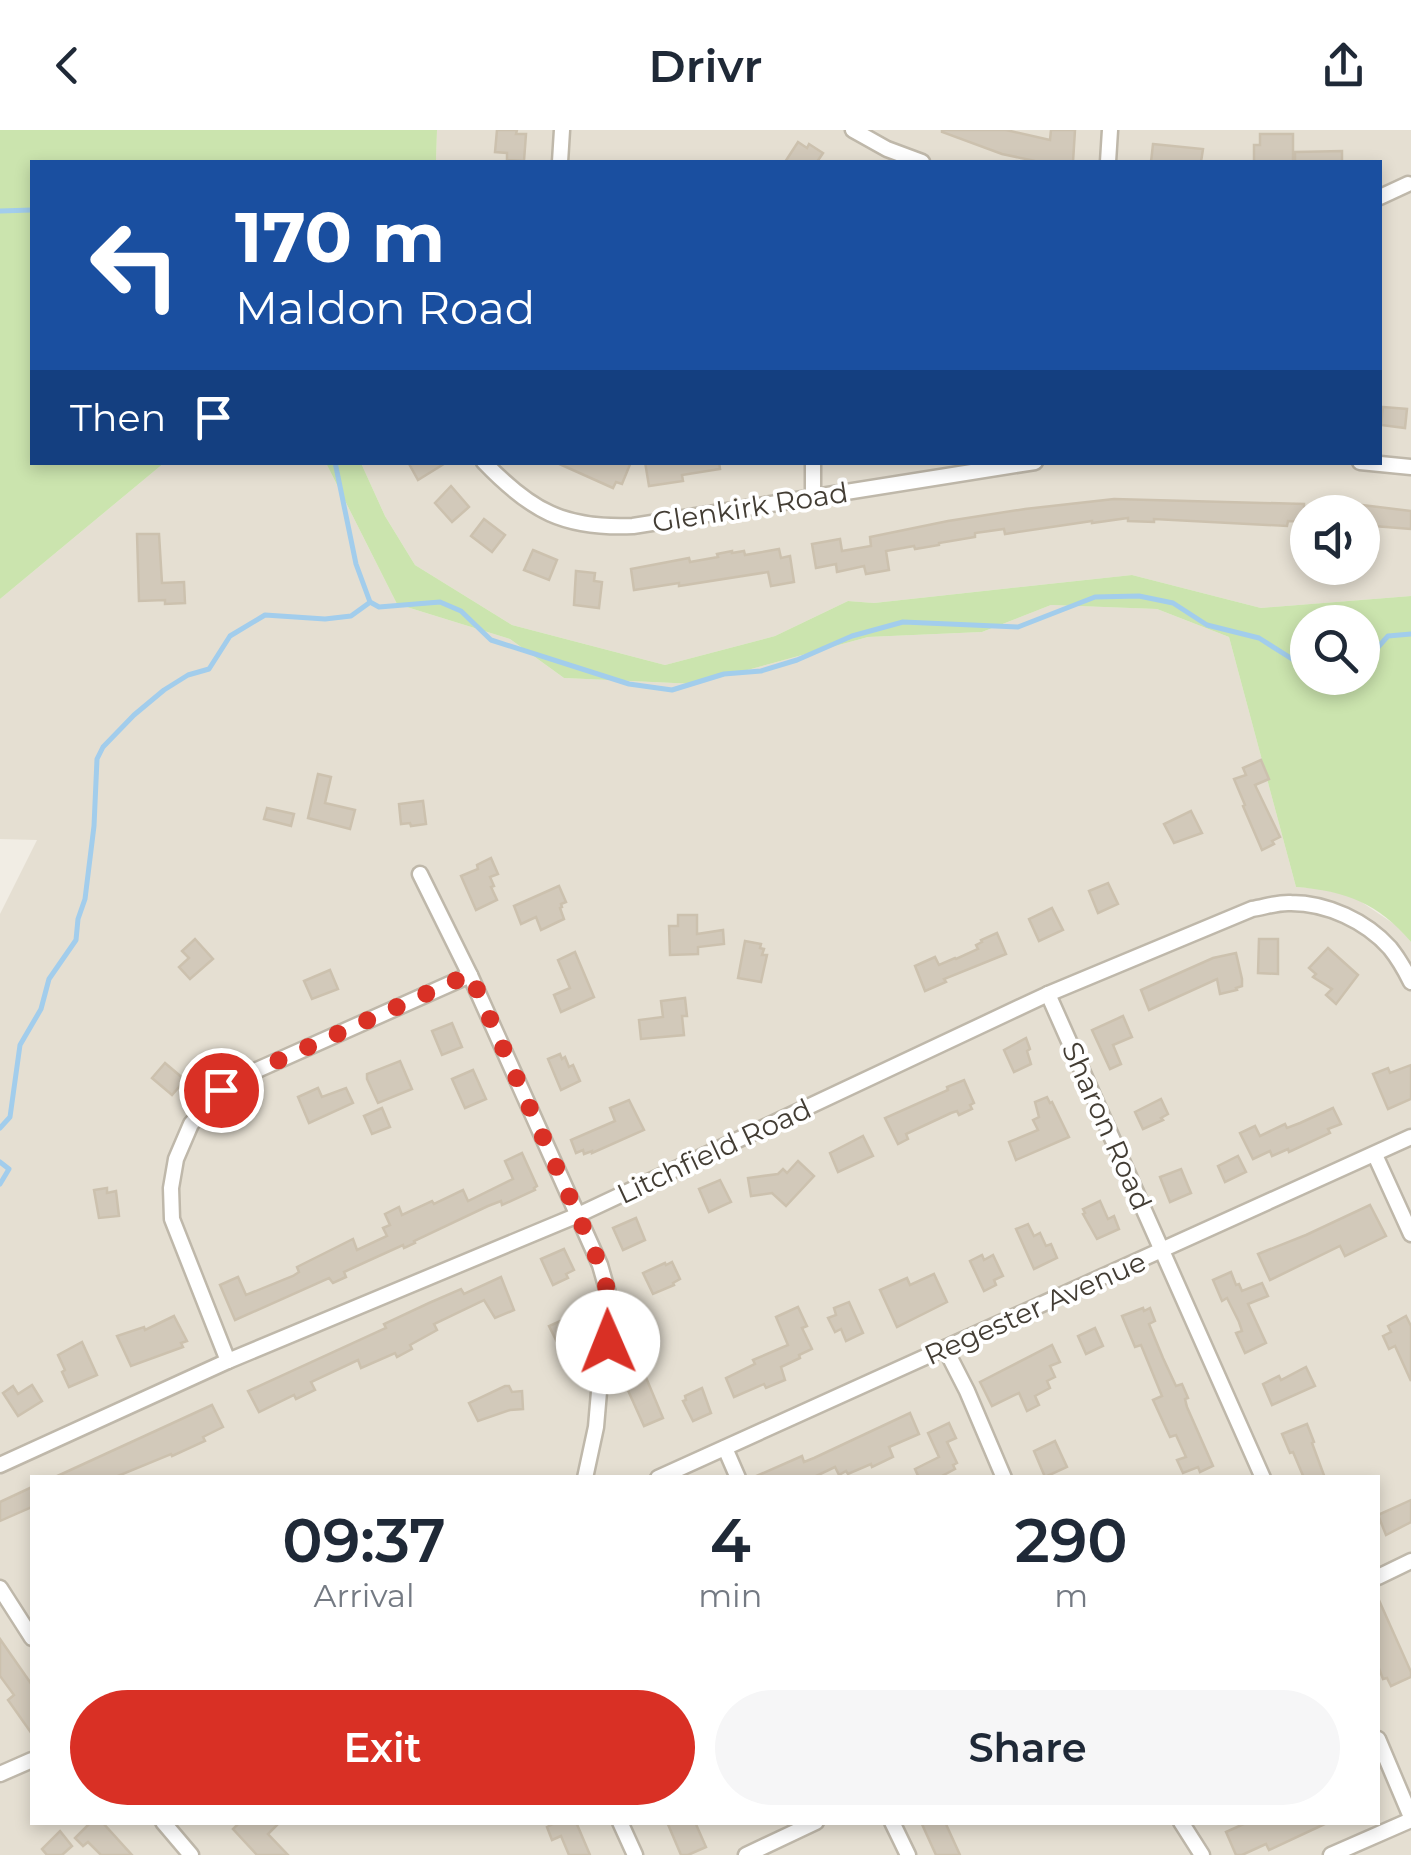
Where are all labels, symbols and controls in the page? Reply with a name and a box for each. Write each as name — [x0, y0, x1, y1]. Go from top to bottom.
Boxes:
icon: back — [40, 38, 95, 93]
text: Drivr — [649, 38, 762, 93]
icon: share — [1316, 38, 1371, 93]
text: 170 m — [235, 194, 445, 280]
icon: left — [70, 200, 200, 330]
text: Maldon Road — [235, 280, 535, 335]
icon: arrive — [186, 390, 241, 445]
text: Then — [70, 394, 166, 441]
street label: Glenkirk Road — [650, 475, 850, 539]
map controls — [1290, 495, 1380, 695]
button: sound — [1290, 495, 1380, 585]
button: search — [1290, 605, 1380, 695]
street label: Sharon Road — [1055, 1037, 1159, 1215]
pin — [179, 1048, 264, 1133]
icon: arrive — [194, 1063, 249, 1118]
street label: Litchfield Road — [612, 1091, 816, 1211]
street label: Regester Avenue — [919, 1244, 1151, 1372]
position arrow — [556, 1290, 660, 1394]
text: 09:37 — [282, 1504, 446, 1577]
text: 4 — [710, 1504, 751, 1577]
text: 290 — [1015, 1504, 1128, 1577]
text: Arrival — [314, 1576, 415, 1615]
text: min — [698, 1576, 762, 1615]
text: m — [1054, 1576, 1088, 1615]
button: Exit — [70, 1690, 695, 1805]
button: Share — [715, 1690, 1340, 1805]

